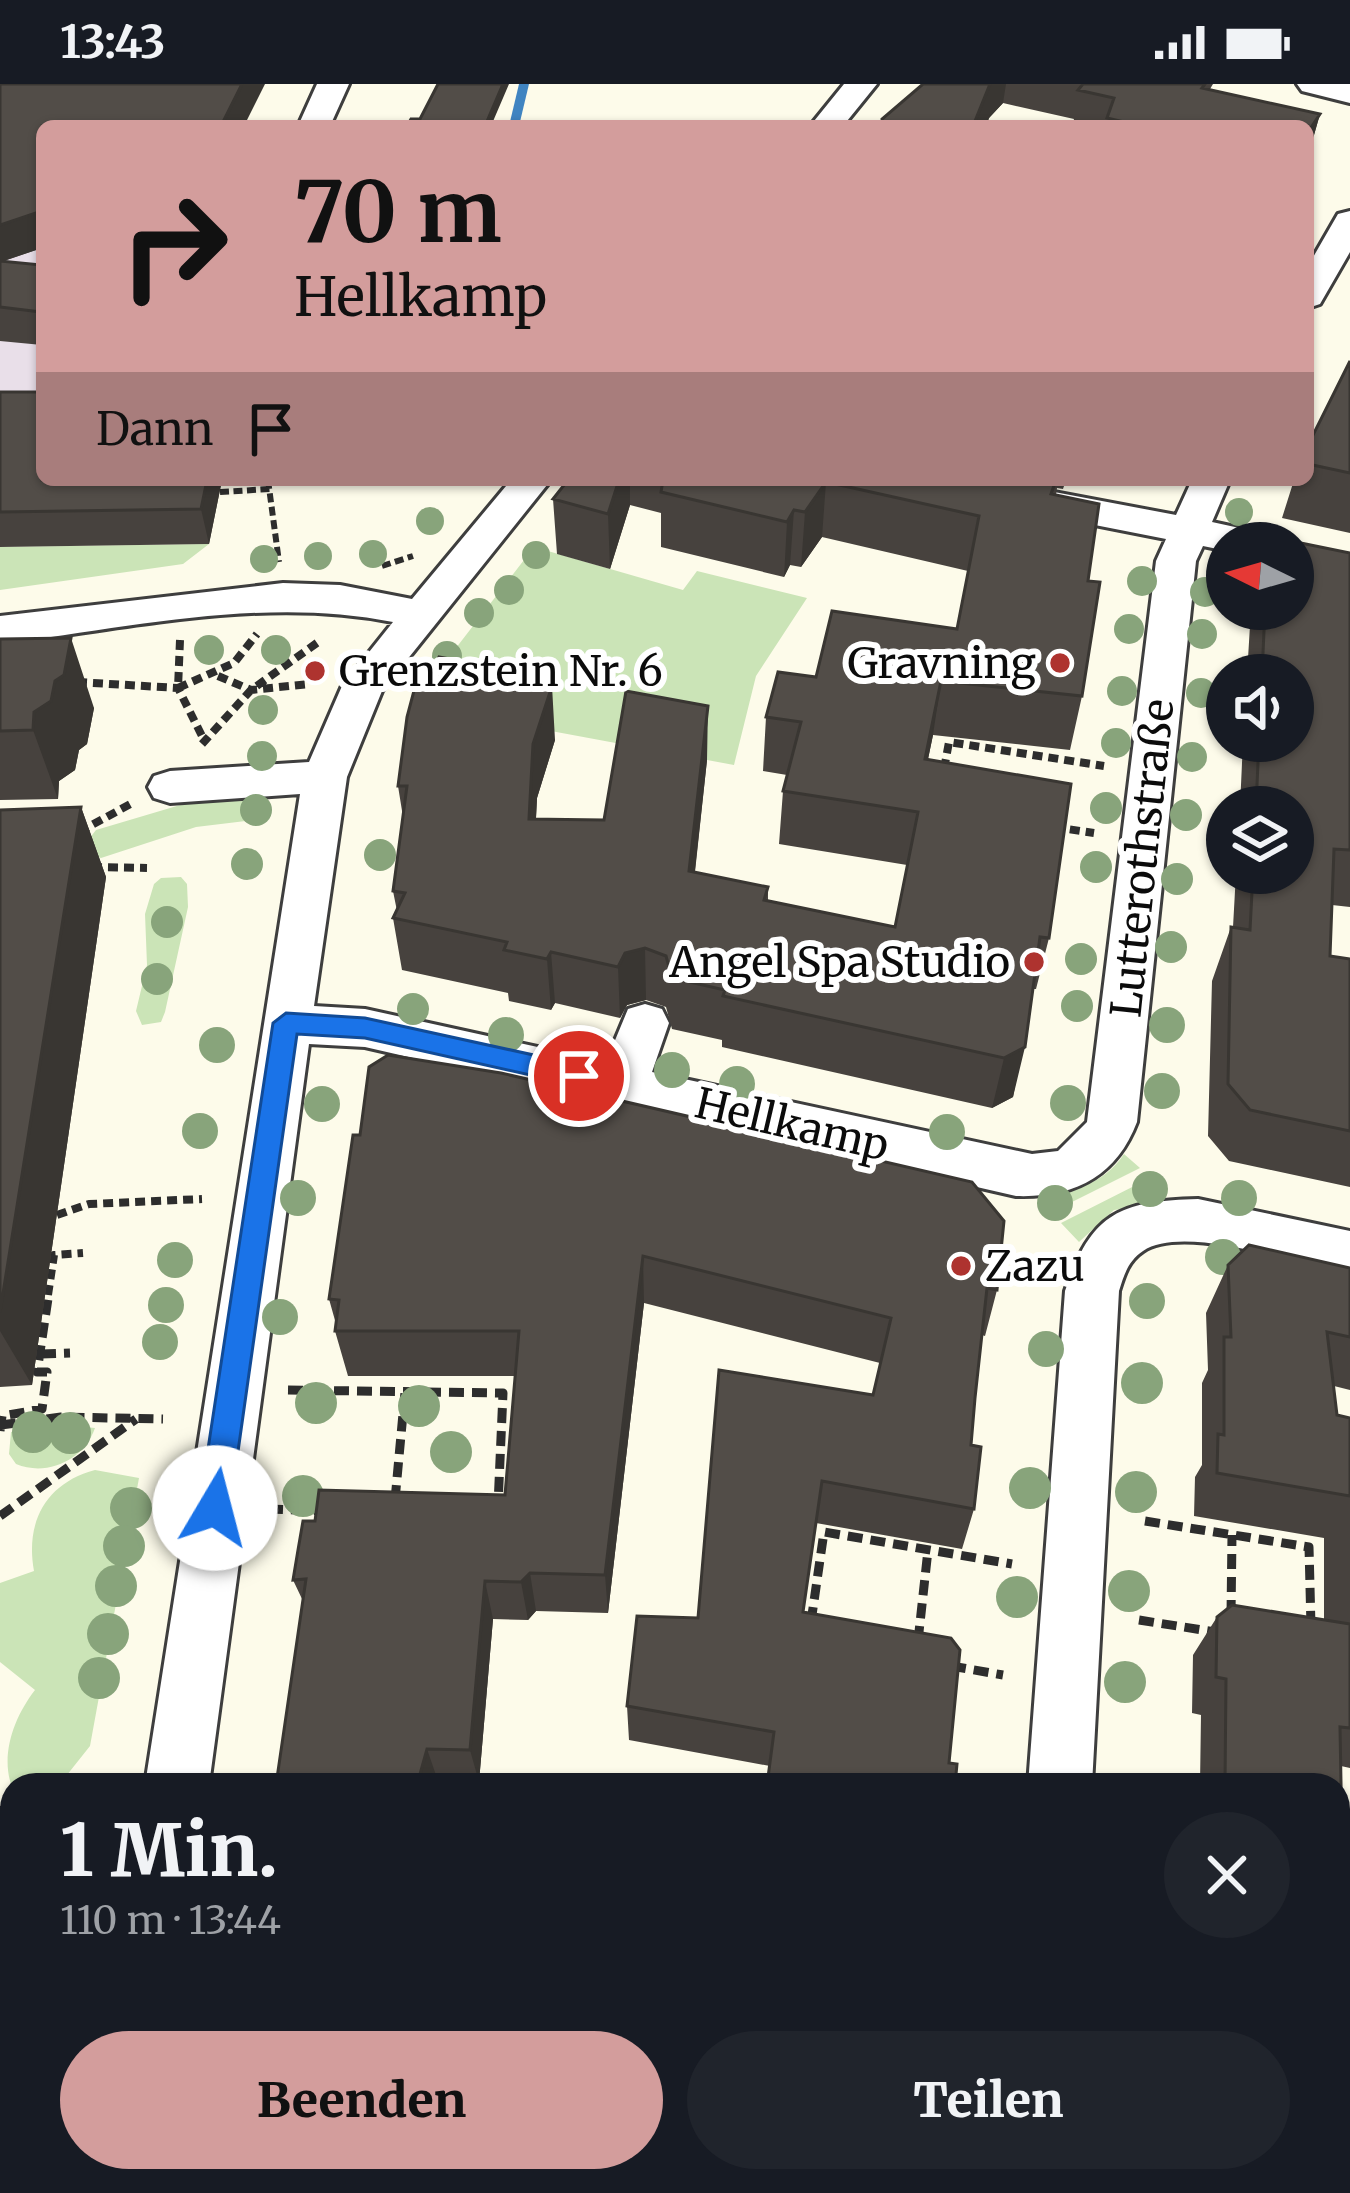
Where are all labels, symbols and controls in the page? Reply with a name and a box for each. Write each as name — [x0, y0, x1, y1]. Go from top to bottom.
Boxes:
text: 13:43 — [60, 14, 165, 70]
text: 70 m — [294, 159, 502, 265]
icon: right — [96, 168, 252, 324]
text: Hellkamp — [294, 263, 547, 331]
icon: arrive — [238, 396, 304, 462]
text: Dann — [96, 401, 214, 457]
north arrow — [1206, 522, 1314, 630]
map controls — [1206, 522, 1314, 894]
place label: Gravning — [847, 637, 1036, 690]
place label: Grenzstein Nr. 6 — [339, 645, 663, 697]
marker: Gravning — [1047, 650, 1073, 676]
button: sound — [1206, 654, 1314, 762]
marker: Grenzstein Nr. 6 — [302, 658, 328, 684]
street label: Lutterothstraße — [1099, 696, 1185, 1020]
button: layers — [1206, 786, 1314, 894]
place label: Angel Spa Studio — [668, 936, 1010, 989]
marker: Angel Spa Studio — [1021, 949, 1047, 975]
pin — [528, 1025, 630, 1127]
icon: arrive — [546, 1043, 612, 1109]
street label: Hellkamp — [690, 1077, 894, 1171]
place label: Zazu — [985, 1240, 1085, 1292]
marker: Zazu — [948, 1253, 974, 1279]
position arrow — [152, 1445, 278, 1571]
text: 1 Min. — [60, 1805, 278, 1896]
button: close — [1164, 1812, 1290, 1938]
text: 110 m · 13:44 — [60, 1896, 281, 1945]
button: Beenden — [60, 2031, 663, 2169]
button: Teilen — [687, 2031, 1290, 2169]

